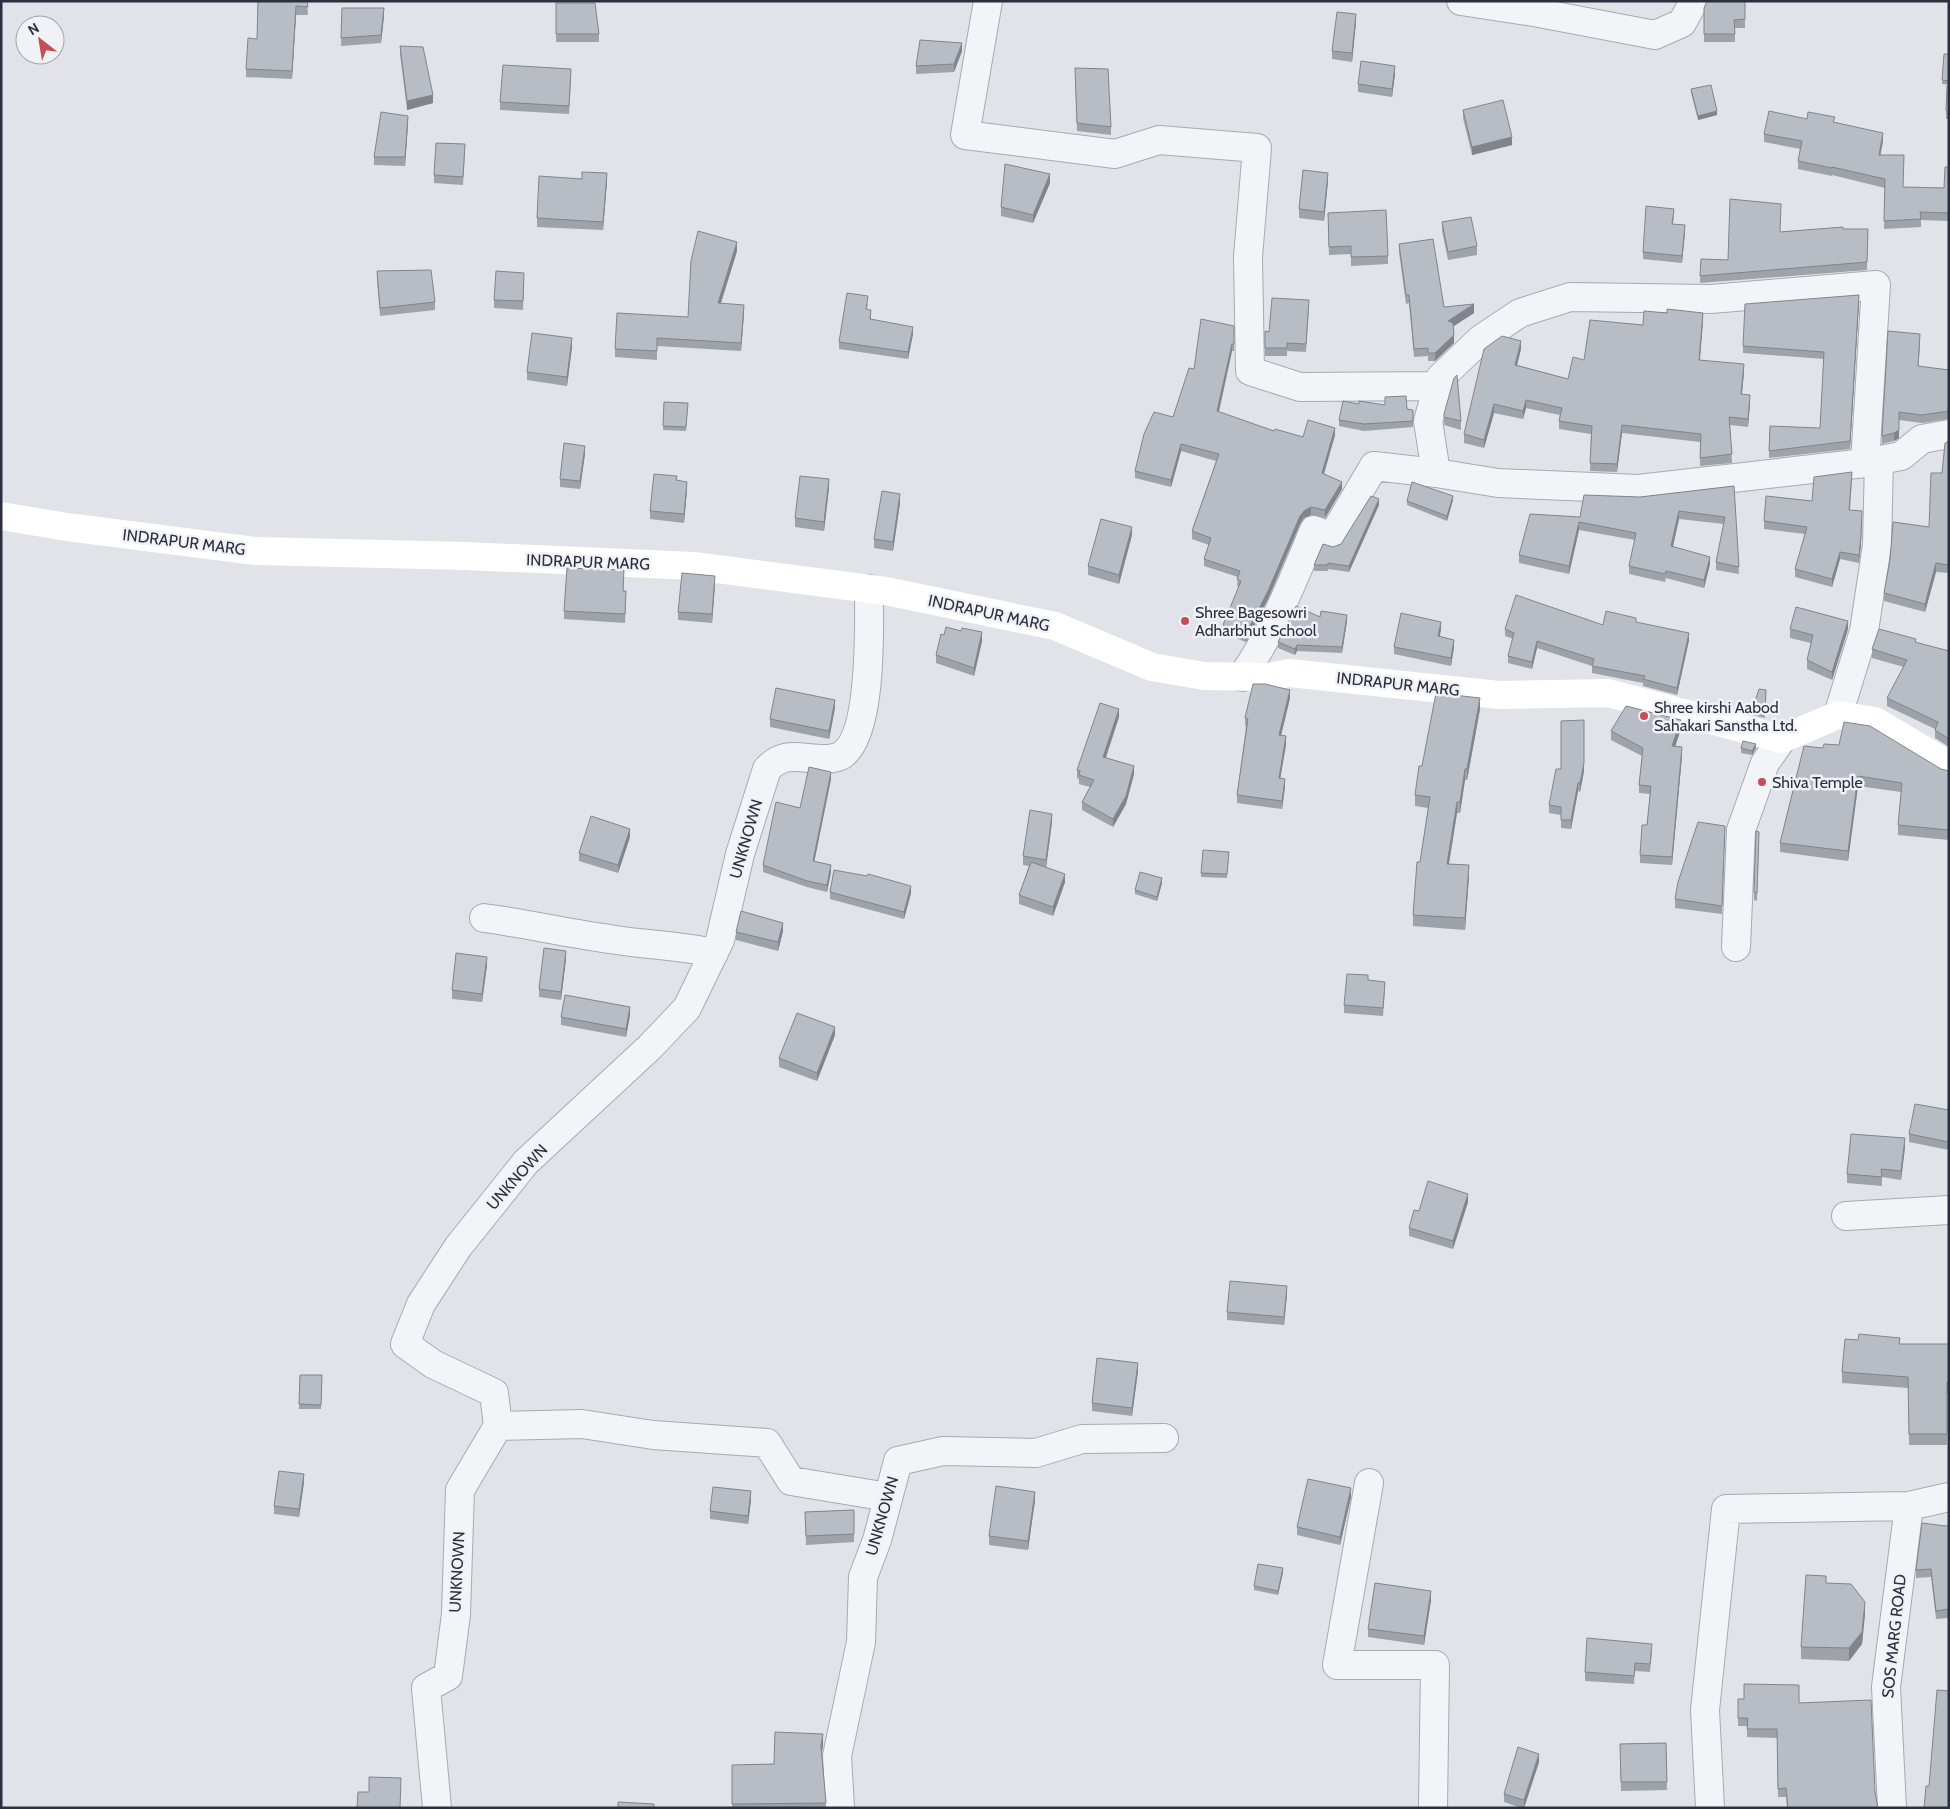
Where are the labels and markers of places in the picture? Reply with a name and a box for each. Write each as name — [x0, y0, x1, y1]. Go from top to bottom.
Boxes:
place label: Shree Bagesowri Adharbhut School — [1195, 603, 1317, 640]
marker: Shree Bagesowri Adharbhut School — [1179, 615, 1191, 627]
place label: Shree kirshi Aabod Sahakari Sanstha Ltd. — [1654, 698, 1797, 735]
marker: Shree kirshi Aabod Sahakari Sanstha Ltd. — [1638, 710, 1650, 722]
place label: Shiva Temple — [1772, 773, 1863, 792]
marker: Shiva Temple — [1756, 776, 1768, 788]

